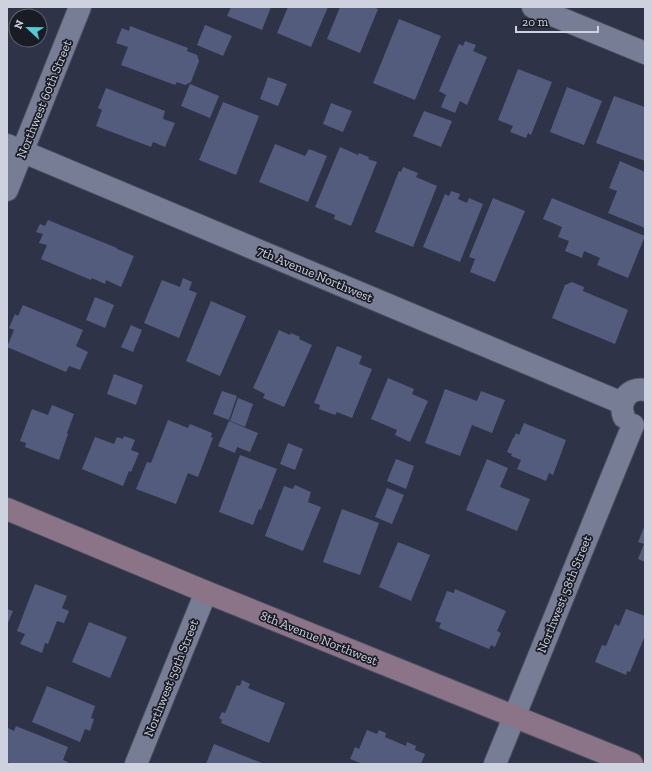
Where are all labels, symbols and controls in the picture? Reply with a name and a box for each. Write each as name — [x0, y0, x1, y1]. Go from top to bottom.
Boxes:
north arrow — [8, 8, 48, 48]
scale bar — [516, 8, 598, 34]
text: 20 m — [522, 15, 549, 29]
text: N — [12, 18, 27, 31]
street label: Northwest 60th Street — [13, 37, 75, 160]
street label: 7th Avenue Northwest — [255, 243, 375, 305]
street label: Northwest 58th Street — [534, 533, 595, 655]
street label: 8th Avenue Northwest — [258, 608, 380, 669]
street label: Northwest 59th Street — [141, 617, 202, 739]

